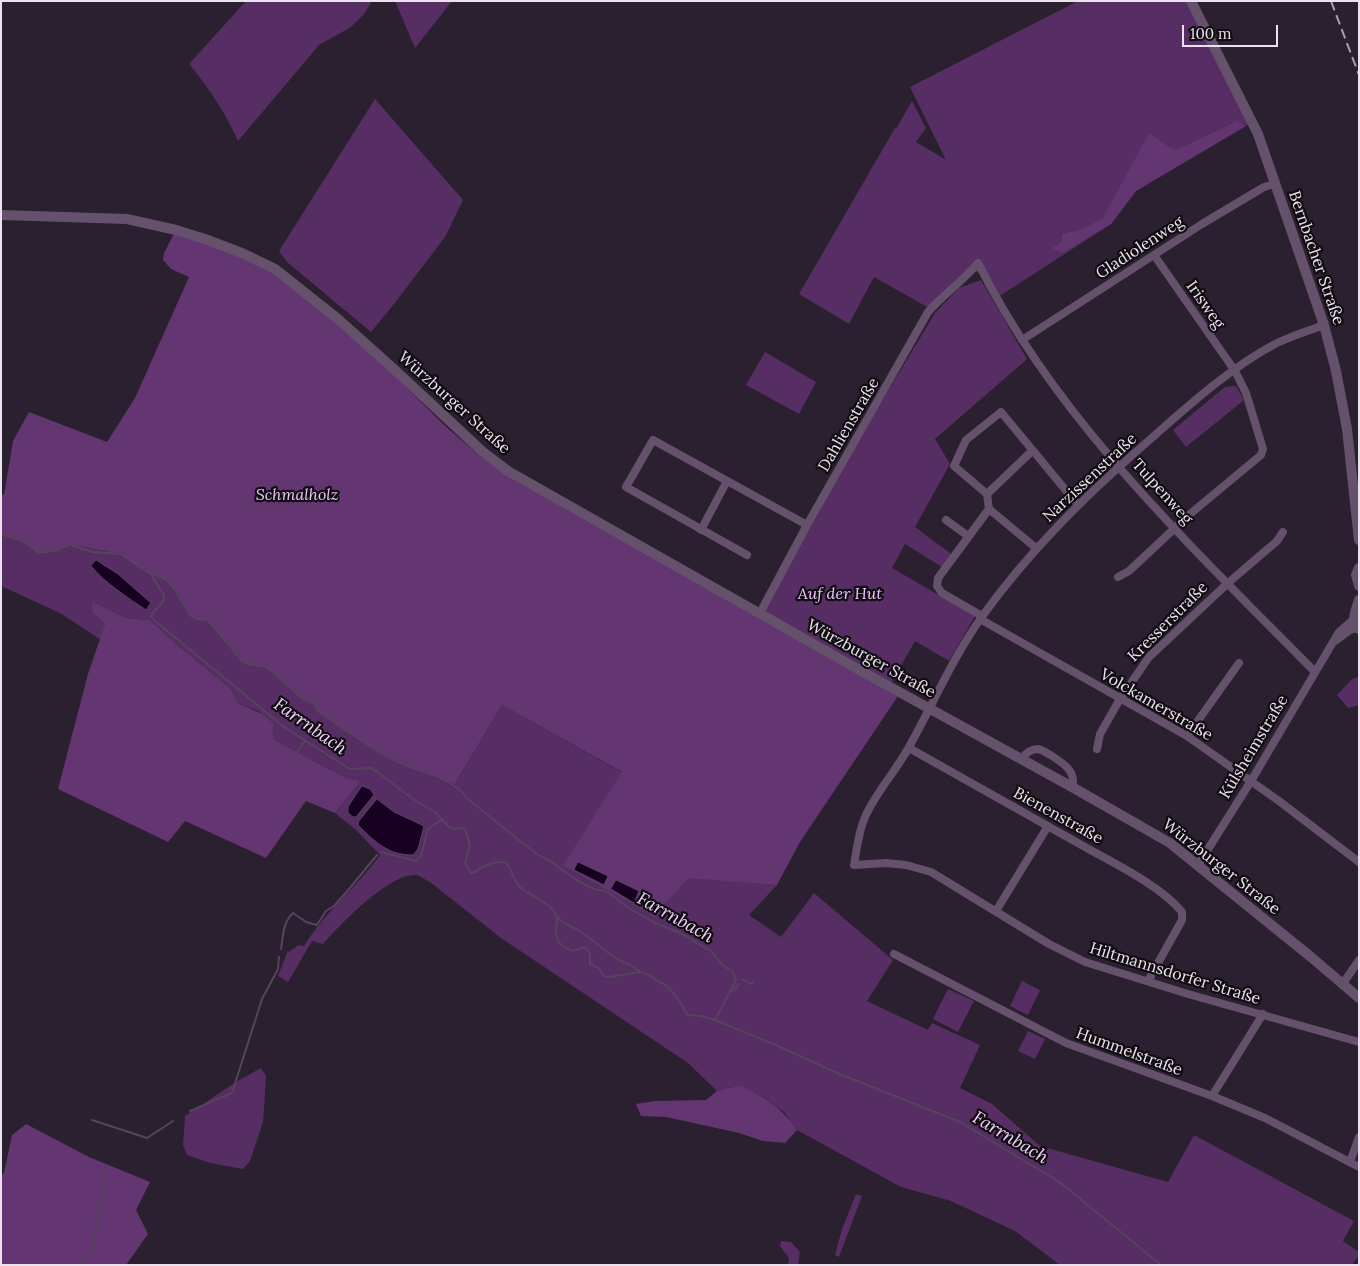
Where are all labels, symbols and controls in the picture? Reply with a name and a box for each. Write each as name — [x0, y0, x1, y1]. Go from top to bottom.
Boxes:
scale bar — [1185, 15, 1281, 47]
text: 100 m — [1190, 24, 1231, 43]
street label: Bernbacher Straße — [1284, 188, 1348, 328]
street label: Gladiolenweg — [1092, 212, 1188, 284]
street label: Irisweg — [1182, 277, 1228, 333]
street label: Würzburger Straße — [394, 348, 514, 458]
street label: Dahlienstraße — [814, 375, 884, 475]
street label: Narzissenstraße — [1039, 430, 1141, 526]
street label: Tulpenweg — [1128, 455, 1196, 529]
park label: Schmalholz — [256, 485, 338, 505]
street label: Kresserstraße — [1124, 578, 1212, 666]
park label: Auf der Hut — [798, 584, 882, 604]
street label: Würzburger Straße — [803, 616, 939, 702]
street label: Volckamerstraße — [1096, 665, 1216, 745]
street label: Külsheimstraße — [1216, 692, 1292, 802]
water label: Farrnbach — [269, 694, 351, 760]
street label: Bienenstraße — [1010, 784, 1106, 848]
street label: Würzburger Straße — [1158, 815, 1284, 919]
water label: Farrnbach — [633, 888, 717, 948]
street label: Hiltmannsdorfer Straße — [1087, 939, 1263, 1009]
street label: Hummelstraße — [1073, 1024, 1185, 1080]
water label: Farrnbach — [968, 1107, 1052, 1169]

